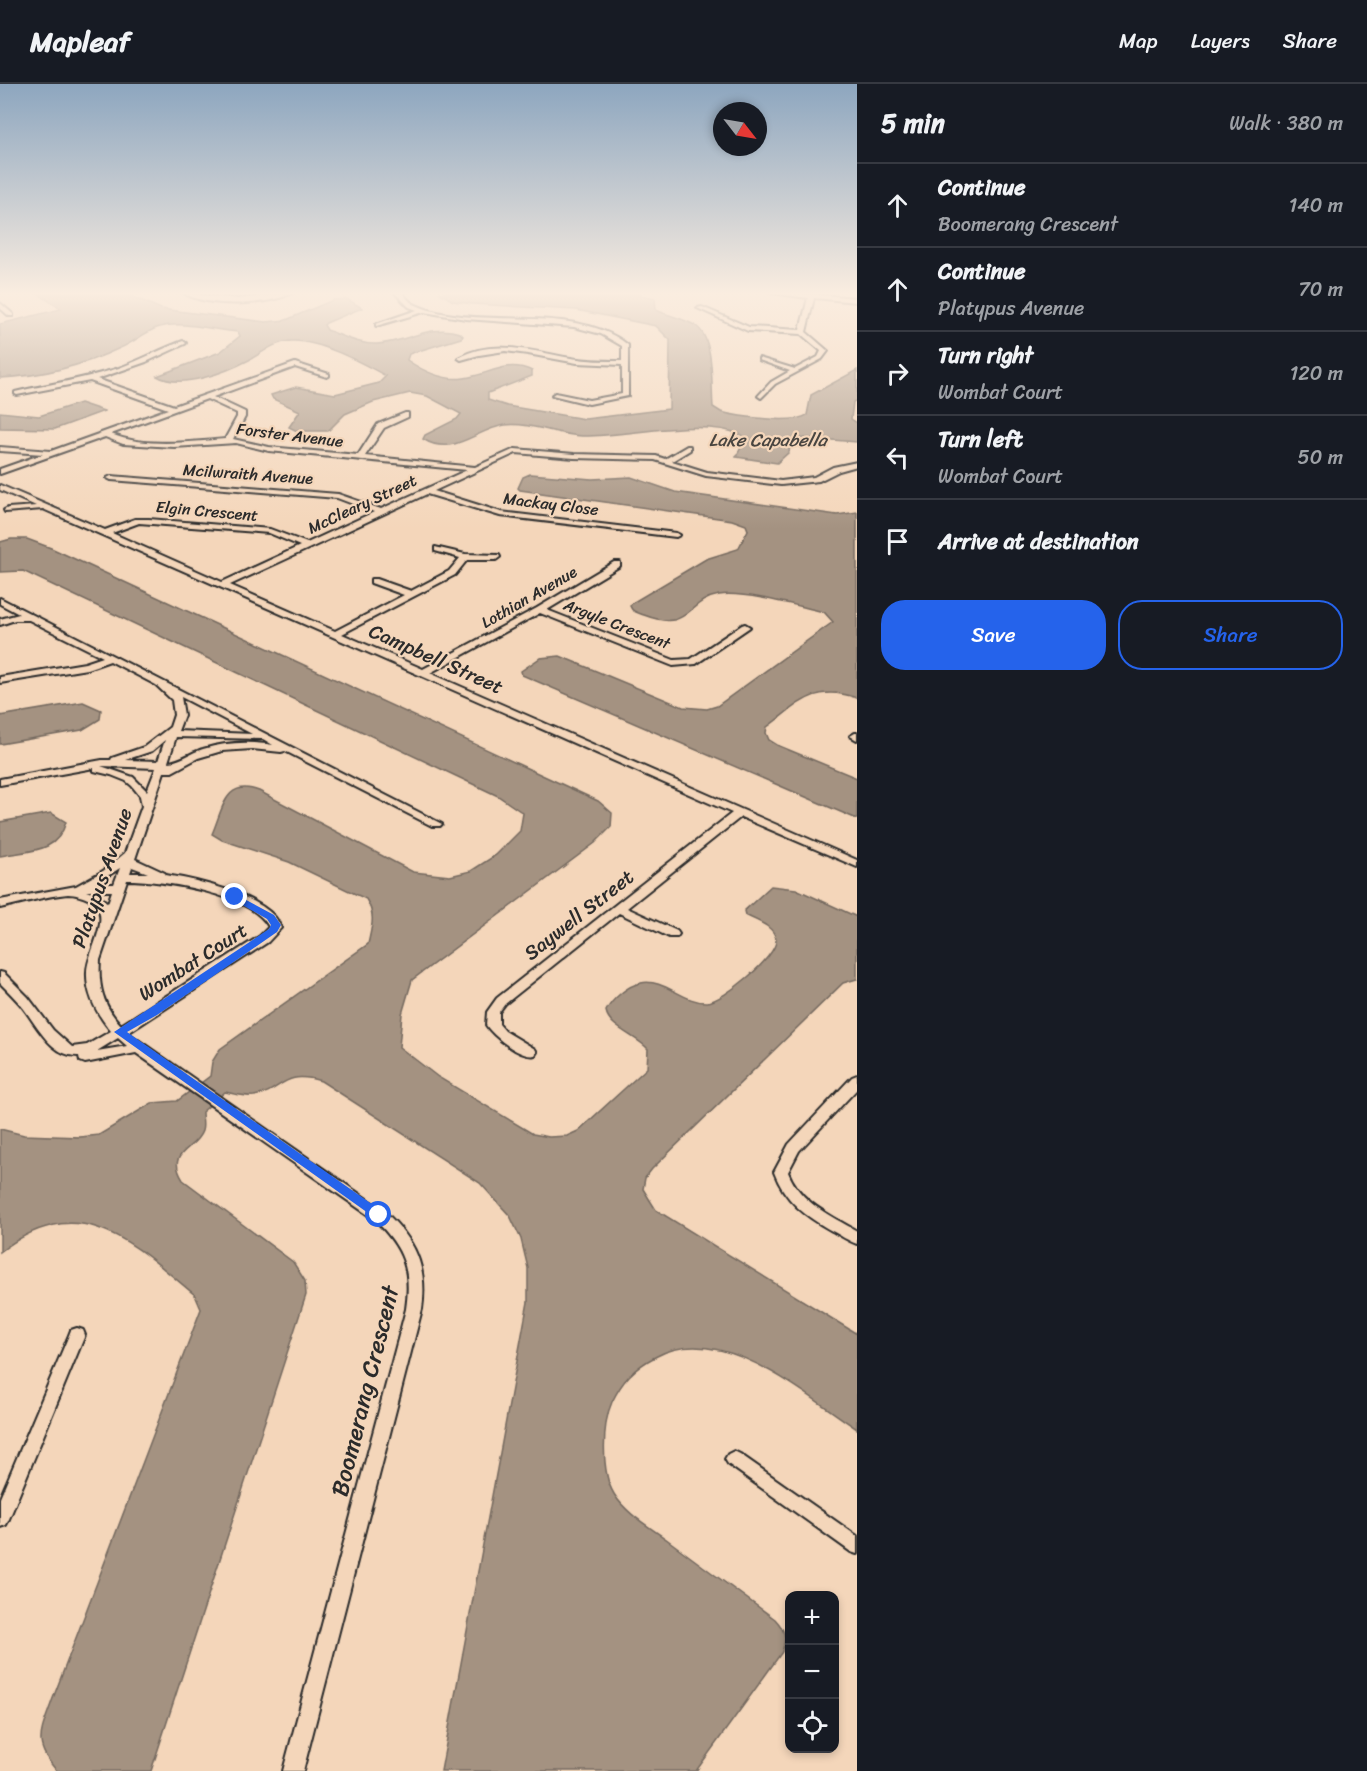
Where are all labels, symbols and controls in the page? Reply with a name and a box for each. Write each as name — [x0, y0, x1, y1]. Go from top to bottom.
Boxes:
text: Mapleaf — [30, 17, 130, 66]
text: Map — [1119, 22, 1158, 60]
text: Layers — [1191, 22, 1250, 60]
text: Share — [1283, 22, 1337, 60]
text: 5 min — [881, 100, 945, 146]
north arrow — [713, 102, 767, 156]
text: Walk · 380 m — [1229, 106, 1343, 141]
text: Continue — [938, 168, 1026, 207]
text: 140 m — [1289, 188, 1343, 223]
icon: ahead — [881, 189, 914, 222]
text: Boomerang Crescent — [938, 207, 1118, 242]
text: Continue — [938, 252, 1026, 291]
text: 70 m — [1298, 272, 1343, 307]
icon: ahead — [881, 273, 914, 306]
text: Platypus Avenue — [938, 291, 1084, 326]
text: Turn right — [938, 336, 1033, 375]
text: 120 m — [1290, 356, 1343, 391]
icon: right — [881, 357, 914, 390]
text: Wombat Court — [938, 375, 1063, 410]
street label: Forster Avenue — [235, 414, 345, 456]
text: Turn left — [938, 420, 1023, 459]
water label: Lake Capabella — [709, 424, 829, 456]
text: 50 m — [1298, 440, 1343, 475]
icon: left — [881, 441, 914, 474]
street label: Mcilwraith Avenue — [182, 455, 314, 493]
text: Wombat Court — [938, 459, 1063, 494]
street label: McCleary Street — [302, 466, 422, 542]
street label: Mackay Close — [502, 484, 600, 524]
street label: Elgin Crescent — [155, 492, 259, 530]
text: Arrive at destination — [938, 522, 1139, 561]
icon: arrive — [881, 525, 914, 558]
street label: Lothian Avenue — [475, 557, 583, 636]
street label: Argyle Crescent — [558, 590, 675, 658]
button: Save — [881, 600, 1106, 670]
button: Share — [1118, 600, 1343, 670]
street label: Campbell Street — [363, 614, 509, 704]
street label: Platypus Avenue — [62, 803, 142, 953]
street label: Saywell Street — [516, 860, 642, 970]
route end — [221, 883, 247, 909]
street label: Wombat Court — [131, 913, 255, 1011]
route start — [365, 1201, 391, 1227]
street label: Boomerang Crescent — [319, 1280, 412, 1501]
map controls — [785, 1591, 839, 1753]
button: + — [785, 1591, 839, 1645]
button: − — [785, 1645, 839, 1699]
button: locate — [785, 1699, 839, 1753]

